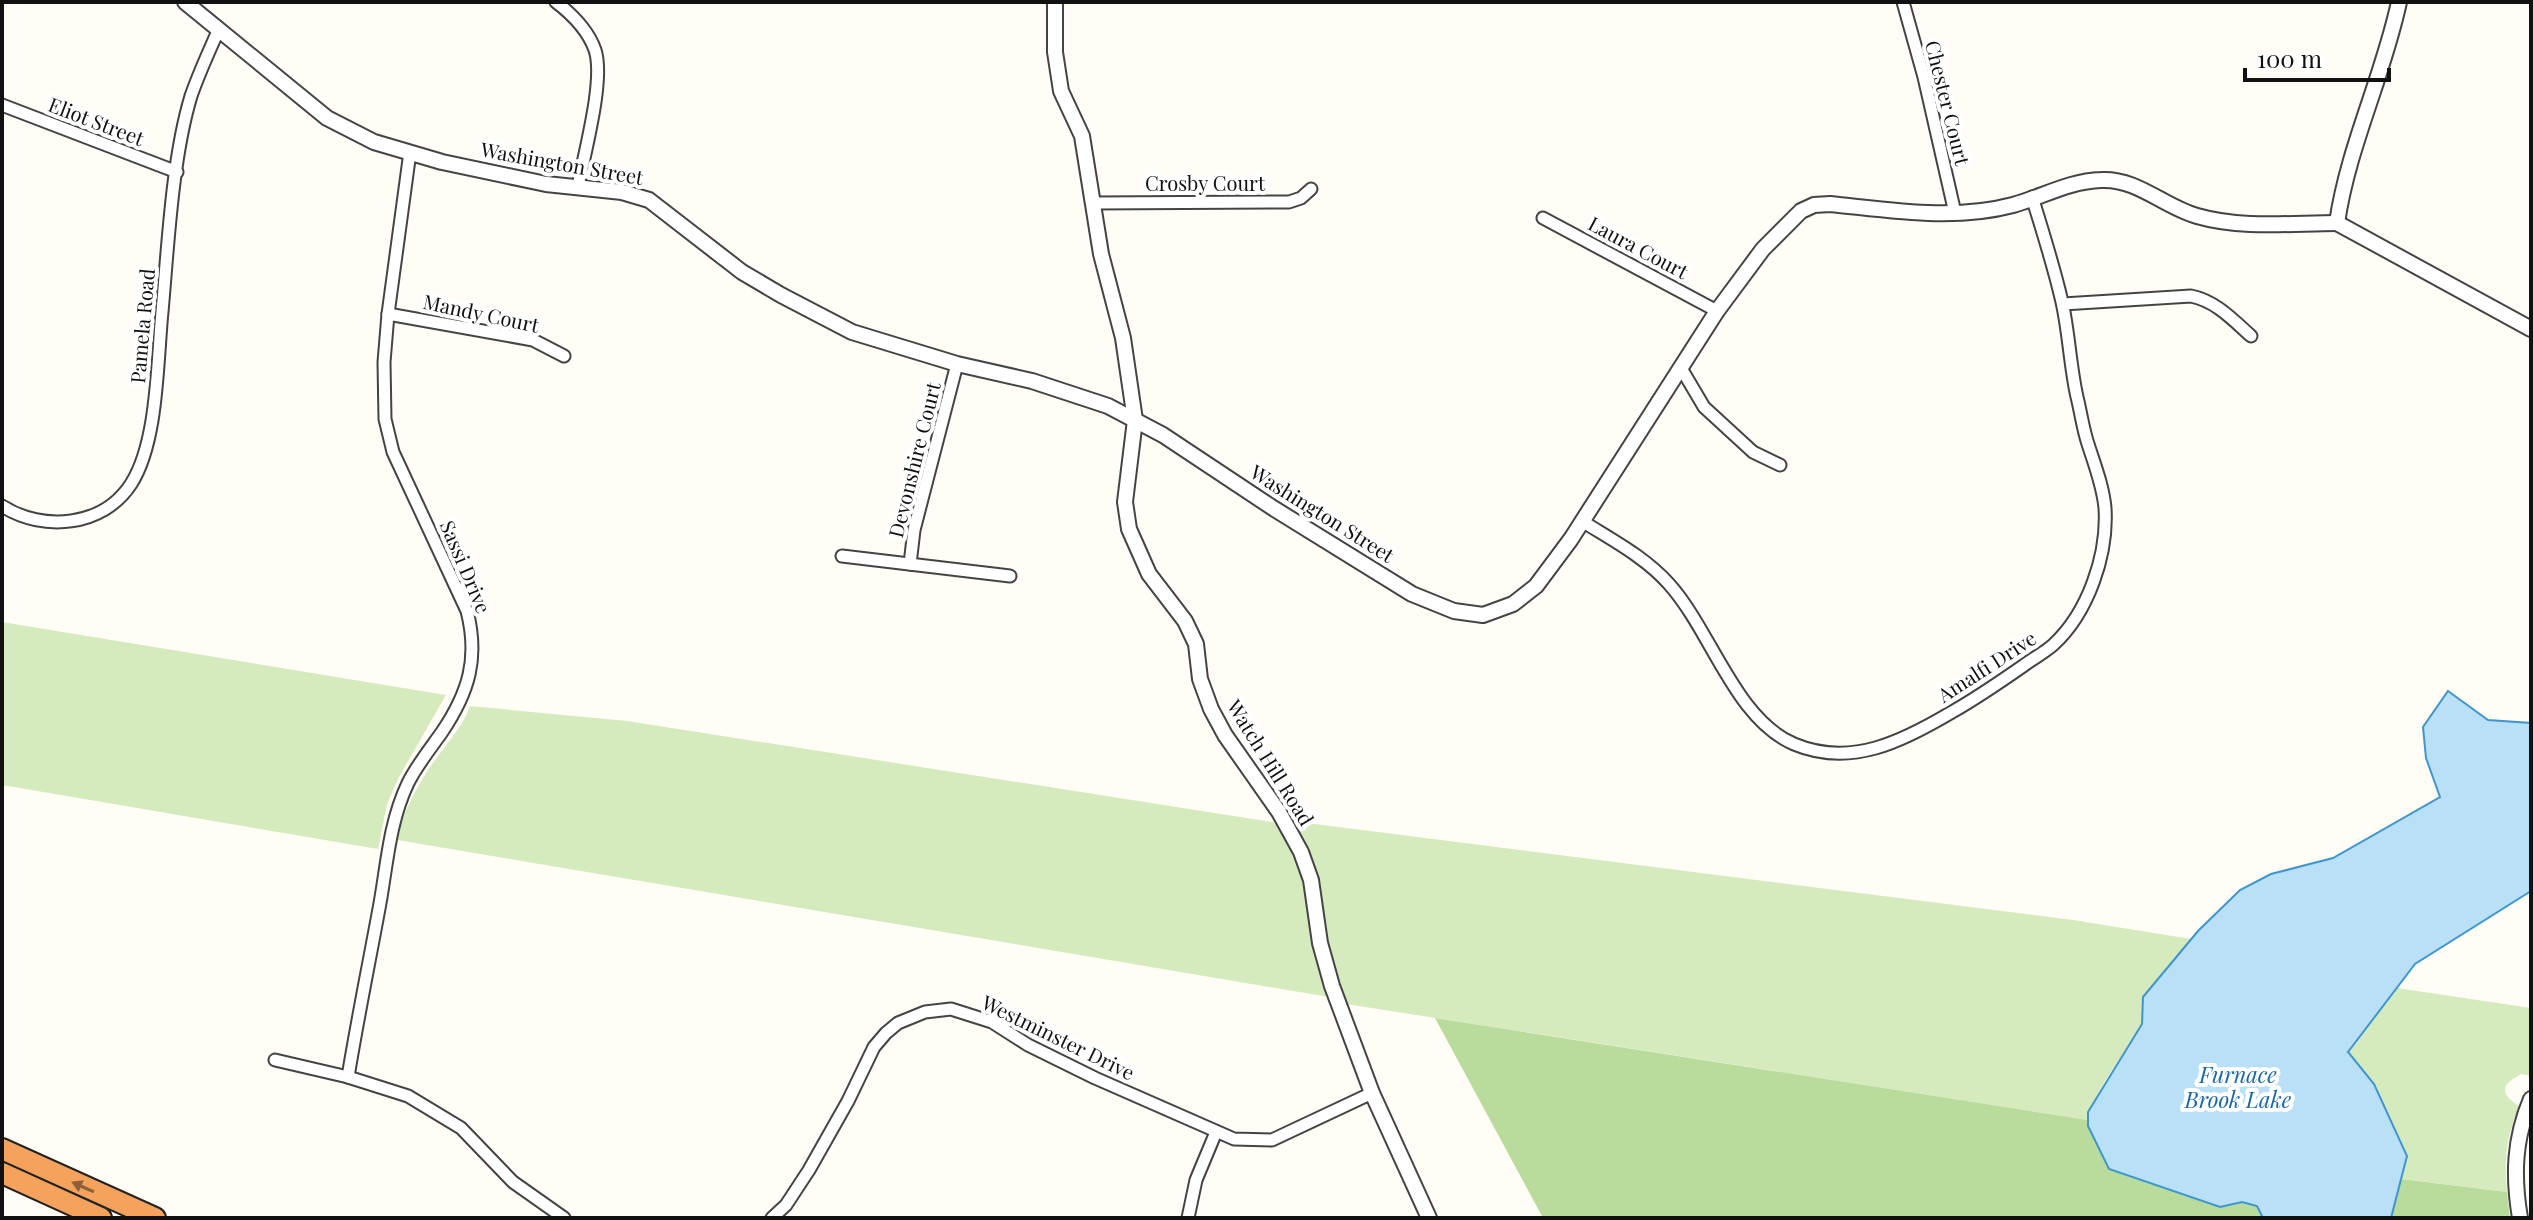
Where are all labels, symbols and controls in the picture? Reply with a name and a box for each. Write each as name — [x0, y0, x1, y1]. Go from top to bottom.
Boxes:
scale bar — [2245, 32, 2389, 82]
street label: Chester Court — [1920, 37, 1977, 169]
text: 100 m — [2257, 42, 2322, 74]
street label: Eliot Street — [45, 90, 149, 151]
street label: Washington Street — [478, 135, 647, 190]
street label: Crosby Court — [1145, 169, 1266, 196]
street label: Laura Court — [1584, 209, 1694, 285]
street label: Pamela Road — [123, 267, 160, 384]
street label: Mandy Court — [421, 287, 543, 338]
street label: Devonshire Court — [881, 378, 946, 540]
street label: Washington Street — [1245, 457, 1401, 568]
street label: Sassi Drive — [435, 516, 498, 617]
street label: Amalfi Drive — [1931, 624, 2041, 708]
street label: Watch Hill Road — [1221, 693, 1321, 831]
street label: Westminster Drive — [977, 987, 1140, 1085]
water label: Furnace Brook Lake — [2184, 1059, 2292, 1114]
one-way arrow — [71, 1180, 95, 1193]

